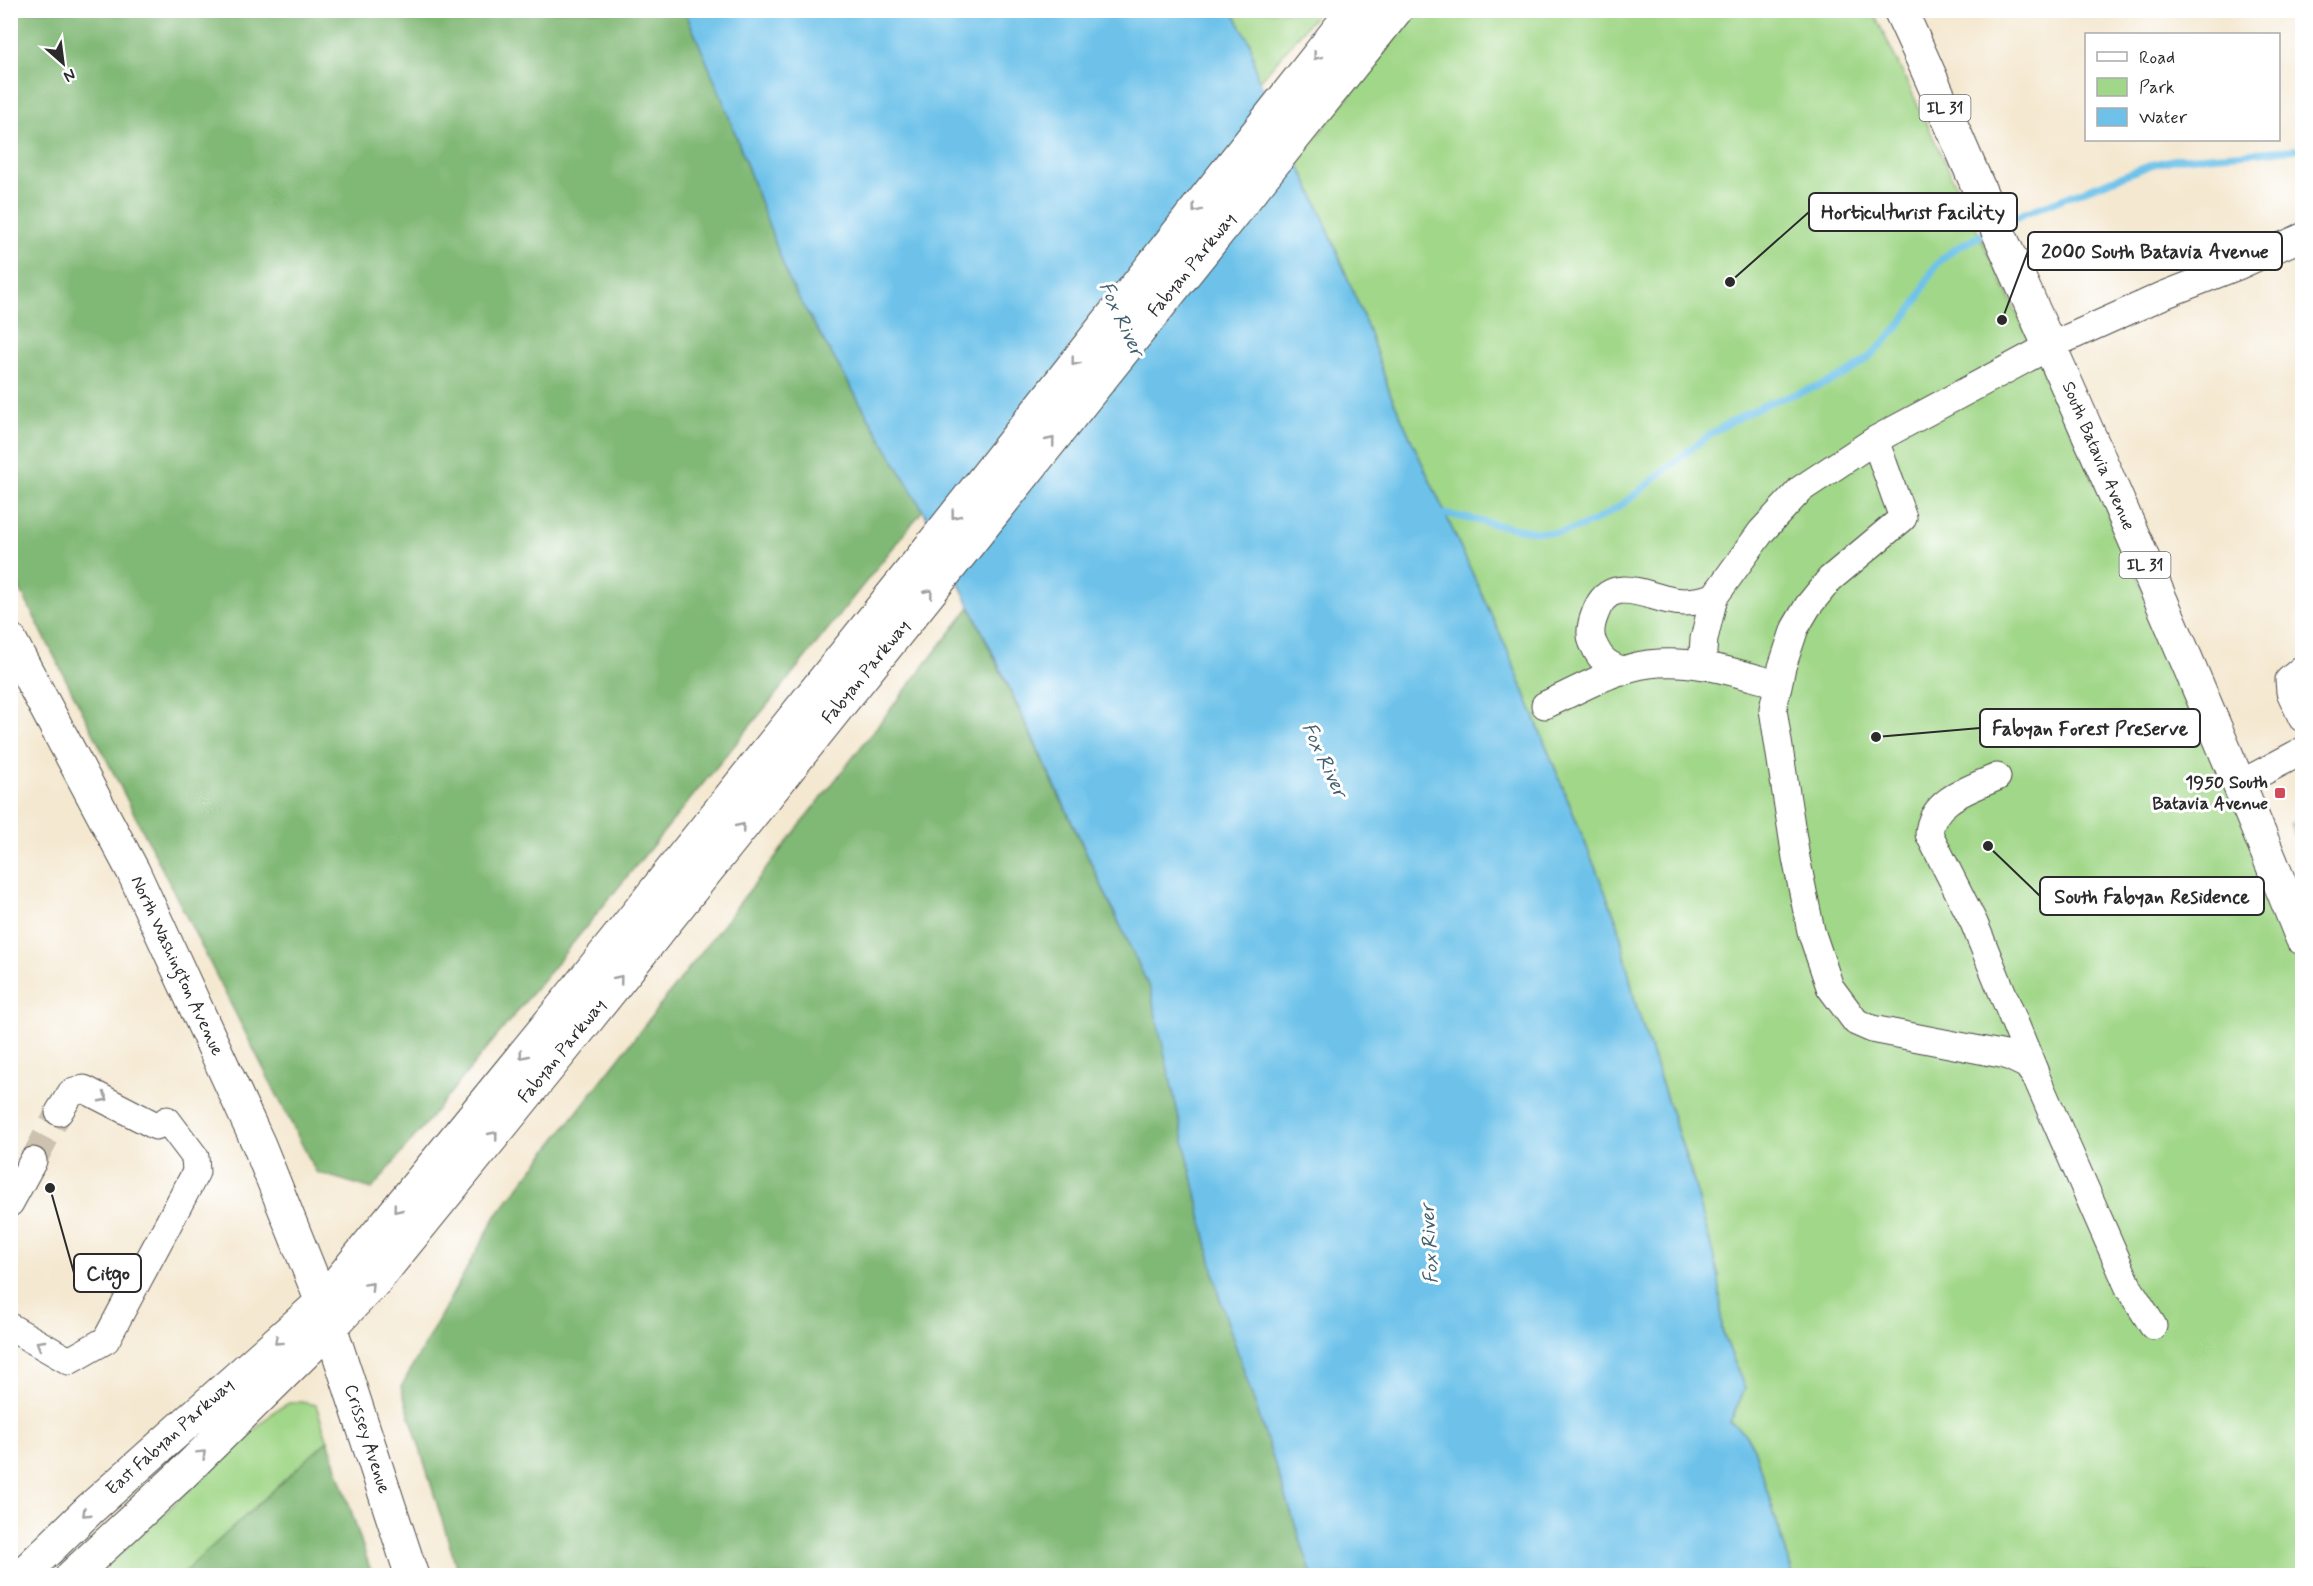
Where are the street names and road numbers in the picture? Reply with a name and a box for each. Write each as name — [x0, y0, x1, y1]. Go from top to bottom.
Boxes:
road number: IL 31 — [1920, 95, 1970, 121]
street label: Fabyan Parkway — [1142, 208, 1242, 322]
street label: South Batavia Avenue — [2056, 378, 2140, 534]
road number: IL 31 — [2120, 552, 2170, 578]
street label: Fabyan Parkway — [816, 615, 916, 729]
street label: North Washington Avenue — [123, 872, 229, 1061]
street label: Fabyan Parkway — [512, 994, 612, 1108]
street label: East Fabyan Parkway — [101, 1373, 239, 1501]
street label: Crissey Avenue — [338, 1381, 396, 1497]

